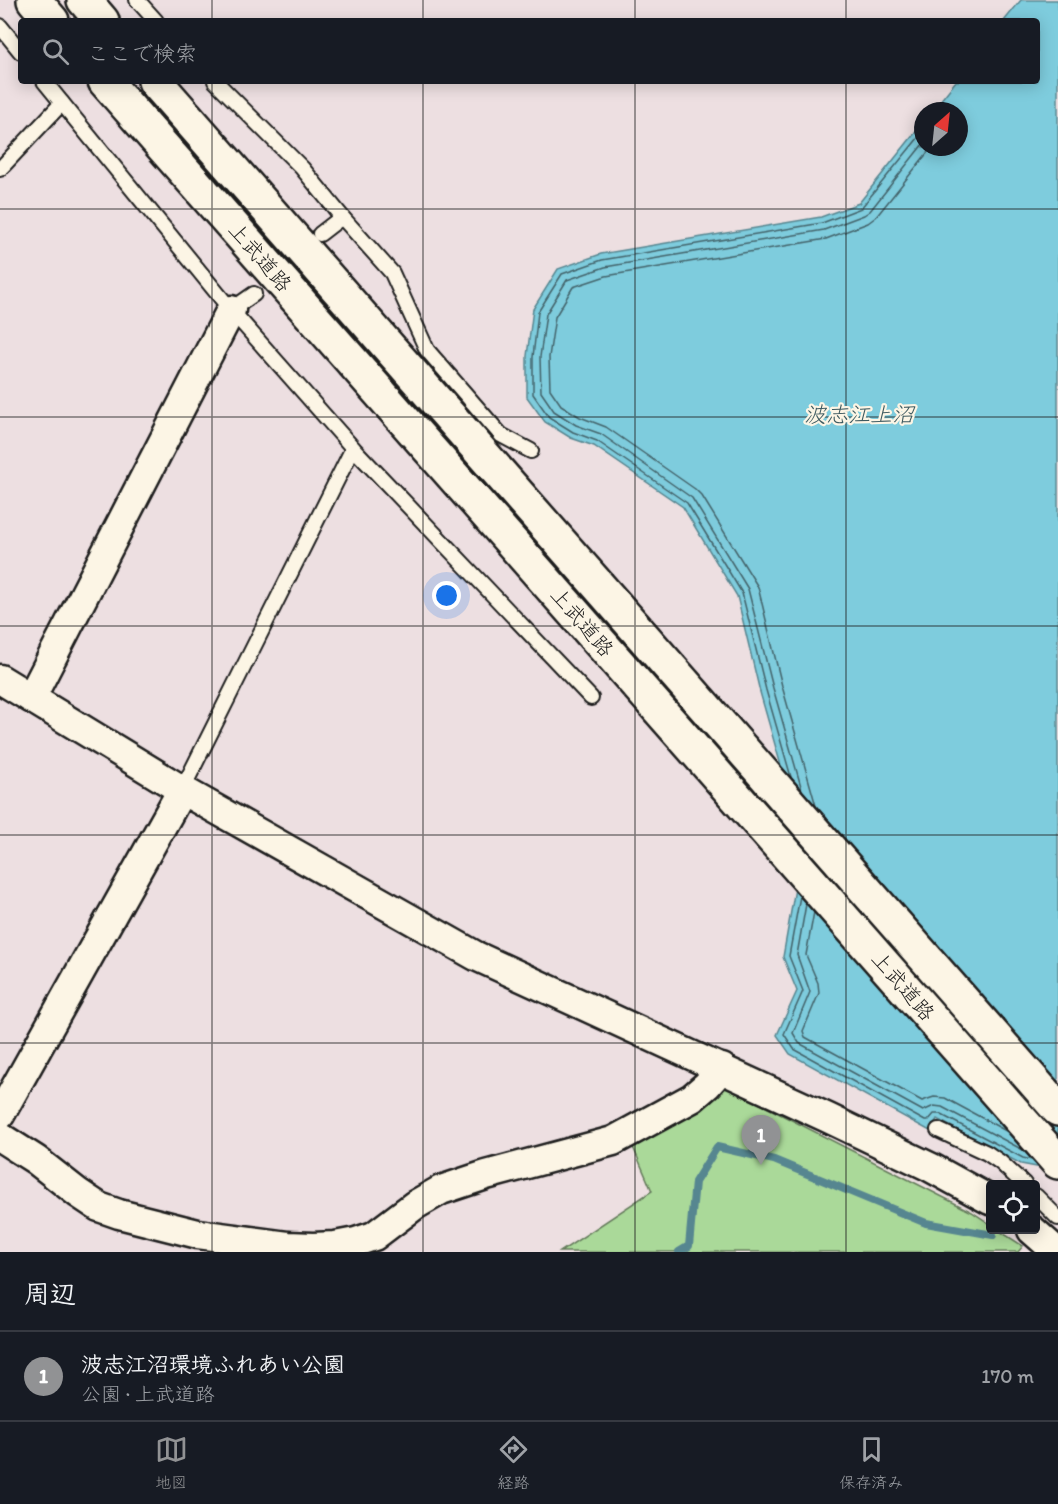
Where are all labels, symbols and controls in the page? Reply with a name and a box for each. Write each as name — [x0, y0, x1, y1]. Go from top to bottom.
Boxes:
search box — [18, 18, 1040, 84]
icon: search — [39, 35, 72, 68]
text: ここで検索 — [87, 40, 197, 67]
north arrow — [914, 102, 968, 156]
street label: 上武道路 — [223, 217, 297, 297]
water label: 波志江上沼 — [804, 401, 916, 428]
your location — [432, 581, 461, 610]
street label: 上武道路 — [545, 582, 619, 662]
street label: 上武道路 — [866, 946, 940, 1026]
pin: 1 — [742, 1116, 780, 1165]
map controls — [986, 1180, 1040, 1234]
button: locate — [986, 1180, 1040, 1234]
text: 周辺 — [24, 1278, 76, 1310]
text: 波志江沼環境ふれあい公園 — [81, 1351, 345, 1378]
text: 1 — [39, 1364, 48, 1388]
text: 170 m — [981, 1364, 1034, 1388]
text: 公園 · 上武道路 — [81, 1382, 215, 1406]
tab: 地図 — [155, 1433, 188, 1493]
tab: 経路 — [497, 1433, 530, 1493]
tab: 保存済み — [839, 1433, 903, 1493]

